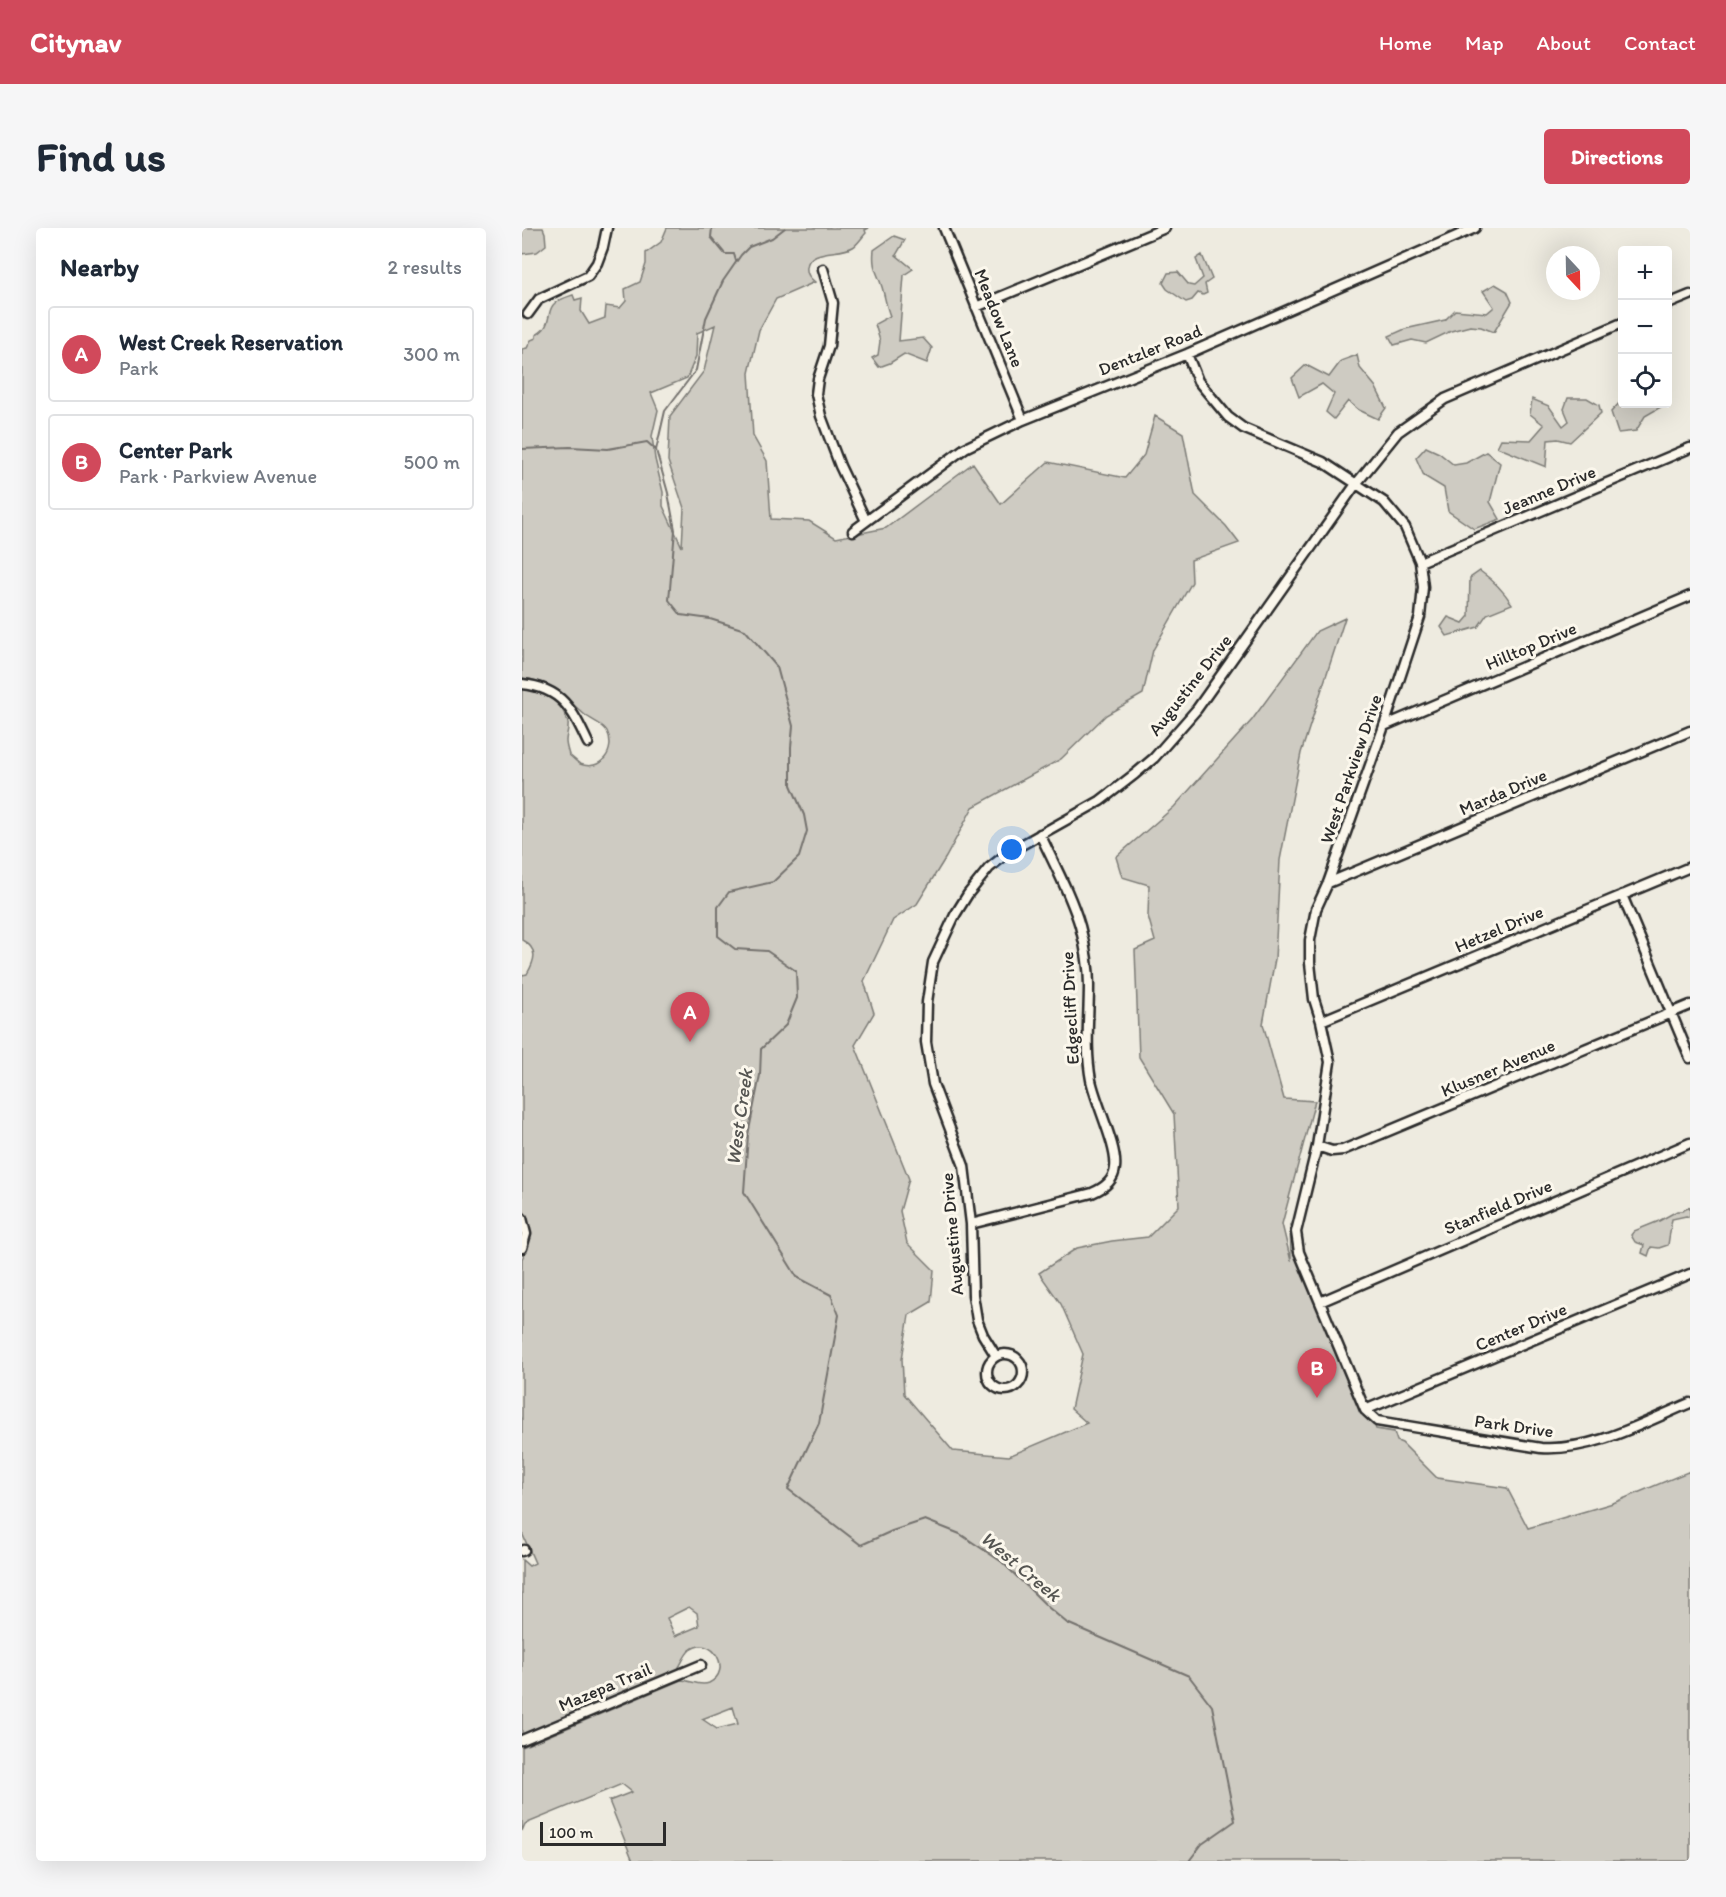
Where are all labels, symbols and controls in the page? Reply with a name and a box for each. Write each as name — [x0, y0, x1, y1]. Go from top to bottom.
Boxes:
text: Citynav — [30, 25, 121, 59]
text: Home — [1379, 30, 1432, 55]
text: Map — [1465, 30, 1504, 55]
text: About — [1537, 30, 1591, 55]
text: Contact — [1624, 30, 1696, 55]
button: Directions — [1544, 129, 1690, 184]
text: Find us — [36, 131, 166, 182]
north arrow — [1546, 246, 1600, 300]
map controls — [1618, 246, 1672, 408]
button: + — [1618, 246, 1672, 300]
text: Nearby — [60, 251, 139, 283]
text: 2 results — [388, 255, 462, 279]
street label: Meadow Lane — [969, 266, 1029, 370]
button: − — [1618, 300, 1672, 354]
street label: Dentzler Road — [1095, 319, 1205, 381]
text: West Creek Reservation — [119, 329, 343, 356]
text: A — [75, 342, 88, 366]
text: 300 m — [403, 342, 460, 366]
button: locate — [1618, 354, 1672, 408]
text: Park — [119, 356, 158, 380]
text: Center Park — [119, 437, 232, 464]
text: B — [75, 450, 88, 474]
text: 500 m — [404, 450, 460, 474]
street label: Jeanne Drive — [1499, 460, 1599, 520]
text: Park · Parkview Avenue — [119, 464, 317, 488]
street label: Hilltop Drive — [1482, 617, 1580, 675]
street label: Augustine Drive — [1144, 630, 1236, 740]
street label: West Parkview Drive — [1315, 692, 1387, 846]
street label: Marda Drive — [1456, 764, 1550, 820]
your location — [997, 835, 1026, 864]
street label: Hetzel Drive — [1451, 900, 1547, 958]
street label: Edgecliff Drive — [1056, 951, 1084, 1065]
pin: A — [670, 992, 710, 1042]
street label: Klusner Avenue — [1438, 1034, 1558, 1102]
water label: West Creek — [720, 1066, 758, 1167]
street label: Augustine Drive — [936, 1172, 968, 1296]
street label: Stanfield Drive — [1441, 1174, 1555, 1240]
street label: Center Drive — [1472, 1298, 1570, 1356]
pin: B — [1298, 1348, 1336, 1398]
street label: Park Drive — [1473, 1410, 1555, 1442]
water label: West Creek — [976, 1526, 1067, 1607]
street label: Mazepa Trail — [555, 1658, 655, 1716]
scale bar — [540, 1819, 666, 1846]
text: 100 m — [549, 1823, 593, 1842]

